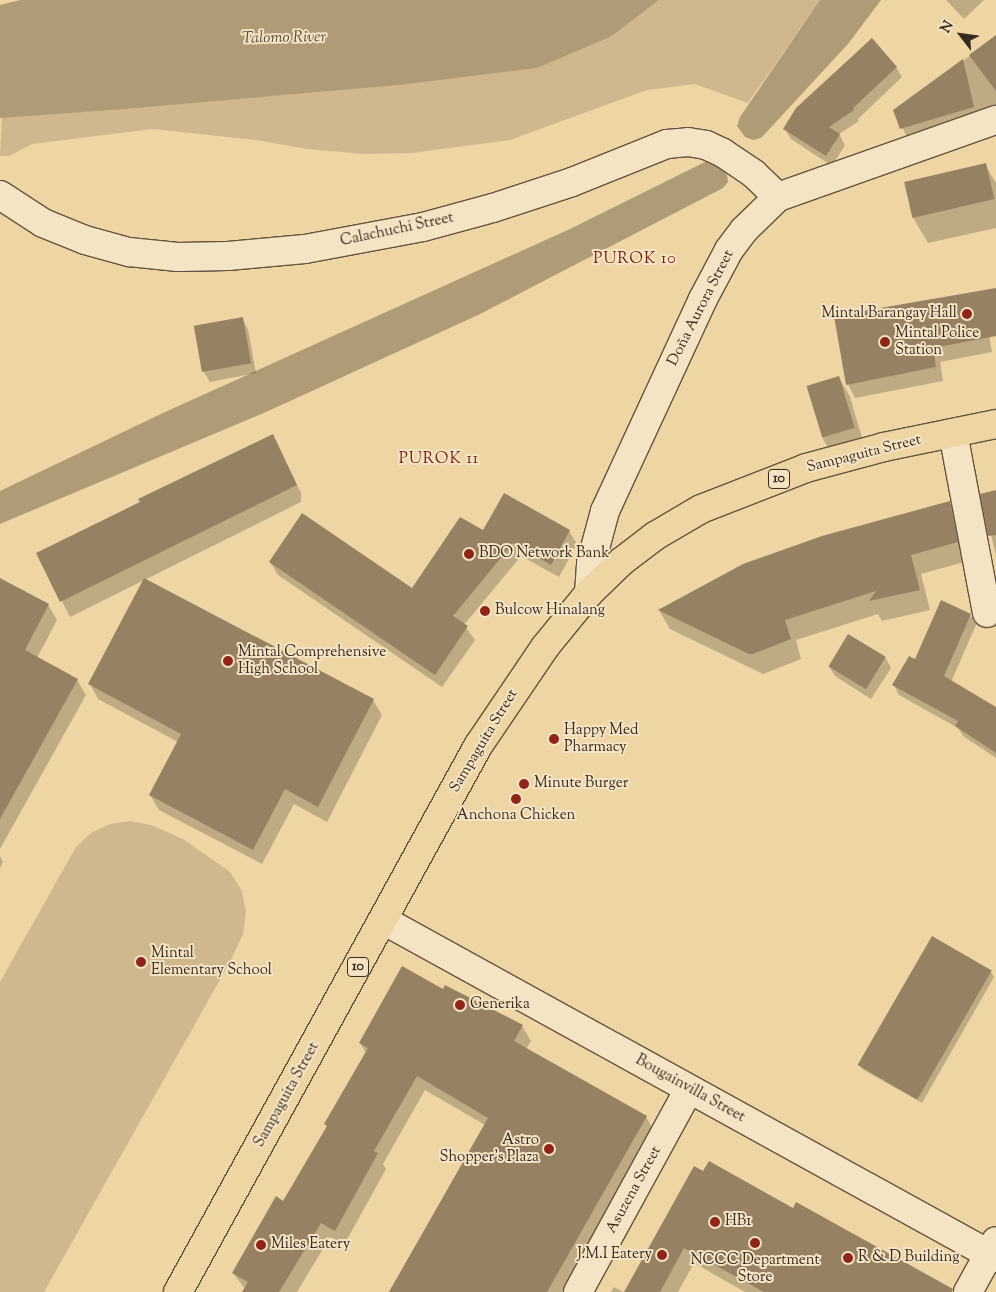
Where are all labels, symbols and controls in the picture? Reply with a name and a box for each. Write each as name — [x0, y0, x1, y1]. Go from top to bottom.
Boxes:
north arrow — [936, 10, 986, 60]
text: N — [937, 18, 959, 37]
water label: Talomo River — [242, 29, 326, 49]
street label: Calachuchi Street — [339, 209, 455, 251]
street label: Doña Aurora Street — [664, 247, 738, 369]
district label: PUROK 10 — [592, 250, 678, 270]
place label: Mintal Barangay Hall — [822, 305, 957, 323]
marker: Mintal Barangay Hall — [961, 308, 973, 320]
place label: Mintal Police Station — [895, 324, 979, 359]
marker: Mintal Police Station — [879, 336, 891, 348]
street label: Sampaguita Street — [805, 431, 923, 477]
district label: PUROK 11 — [398, 450, 480, 470]
road number: 10 — [768, 468, 790, 490]
place label: BDO Network Bank — [479, 545, 609, 563]
marker: BDO Network Bank — [463, 548, 475, 560]
place label: Bulcow Hinalang — [495, 602, 605, 620]
marker: Bulcow Hinalang — [479, 605, 491, 617]
place label: Mintal Comprehensive High School — [238, 643, 386, 678]
marker: Mintal Comprehensive High School — [222, 655, 234, 667]
street label: Sampaguita Street — [446, 686, 522, 796]
place label: Happy Med Pharmacy — [564, 721, 638, 756]
marker: Happy Med Pharmacy — [548, 733, 560, 745]
place label: Minute Burger — [534, 775, 628, 793]
marker: Minute Burger — [518, 778, 530, 790]
marker: Anchona Chicken — [510, 793, 522, 805]
place label: Anchona Chicken — [457, 807, 575, 825]
place label: Mintal Elementary School — [151, 944, 272, 979]
marker: Mintal Elementary School — [135, 956, 147, 968]
road number: 10 — [347, 956, 369, 979]
place label: Generika — [470, 996, 530, 1014]
marker: Generika — [454, 999, 466, 1011]
street label: Sampaguita Street — [251, 1039, 323, 1151]
street label: Bougainvilla Street — [632, 1051, 748, 1127]
place label: Astro Shopper's Plaza — [439, 1131, 539, 1166]
marker: Astro Shopper's Plaza — [543, 1143, 555, 1155]
street label: Asuzena Street — [603, 1143, 665, 1237]
place label: HB1 — [725, 1213, 751, 1231]
marker: HB1 — [709, 1216, 721, 1228]
place label: Miles Eatery — [271, 1236, 350, 1254]
marker: NCCC Department Store — [749, 1237, 761, 1249]
marker: Miles Eatery — [255, 1239, 267, 1251]
place label: J.M.I Eatery — [577, 1246, 652, 1264]
marker: J.M.I Eatery — [656, 1249, 668, 1261]
place label: R & D Building — [858, 1249, 960, 1267]
place label: NCCC Department Store — [690, 1251, 820, 1286]
marker: R & D Building — [842, 1252, 854, 1264]

